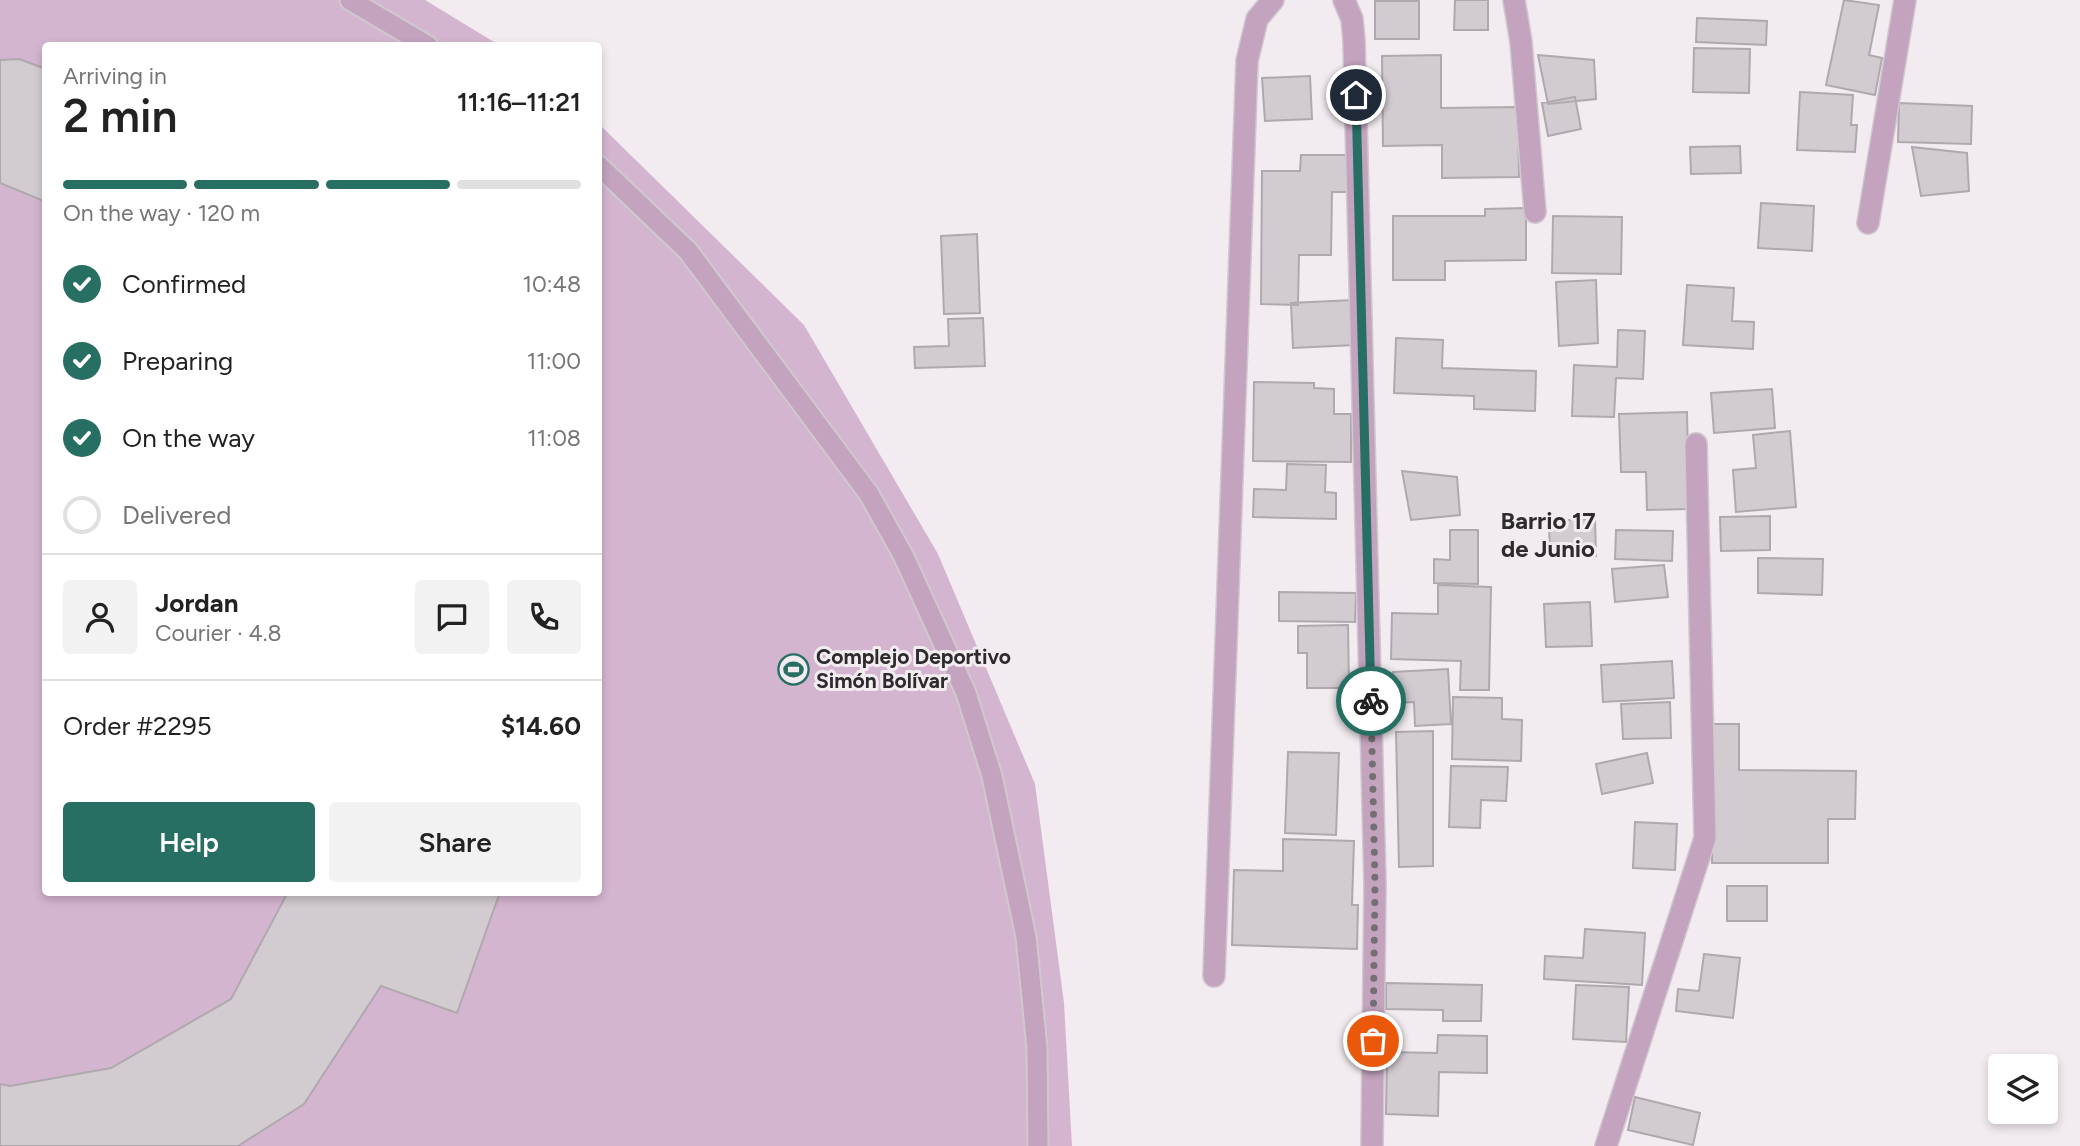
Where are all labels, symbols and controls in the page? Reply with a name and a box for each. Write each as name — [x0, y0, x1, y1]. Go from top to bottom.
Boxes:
text: Arriving in — [63, 62, 167, 90]
pin — [1326, 65, 1386, 125]
icon: home — [1337, 76, 1375, 114]
text: 11:16–11:21 — [457, 86, 581, 118]
text: 2 min — [63, 88, 178, 144]
text: On the way · 120 m — [63, 199, 260, 227]
icon: check — [63, 265, 101, 303]
text: Confirmed — [122, 268, 246, 300]
text: 10:48 — [523, 270, 581, 298]
icon: check — [63, 342, 101, 380]
text: Preparing — [122, 345, 233, 377]
text: 11:00 — [527, 347, 581, 375]
icon: check — [63, 419, 101, 457]
text: On the way — [122, 422, 255, 454]
text: 11:08 — [527, 424, 581, 452]
text: Delivered — [122, 499, 231, 531]
district label: Barrio 17 de Junio — [1500, 506, 1596, 563]
button: person — [63, 580, 137, 654]
button: chat — [415, 580, 489, 654]
button: phone — [507, 580, 581, 654]
text: Jordan — [155, 587, 238, 619]
text: Courier · 4.8 — [155, 619, 282, 647]
place label: Complejo Deportivo Simón Bolívar — [816, 644, 1011, 693]
sports icon: Complejo Deportivo Simón Bolívar — [776, 652, 810, 686]
courier — [1336, 666, 1406, 736]
icon: bike — [1352, 682, 1390, 720]
text: Order #2295 — [63, 710, 212, 742]
text: $14.60 — [501, 710, 581, 742]
button: Help — [63, 802, 315, 882]
button: Share — [329, 802, 581, 882]
pin — [1343, 1011, 1403, 1071]
icon: bag — [1354, 1022, 1392, 1060]
map controls — [1988, 1054, 2058, 1124]
button: layers — [1988, 1054, 2058, 1124]

